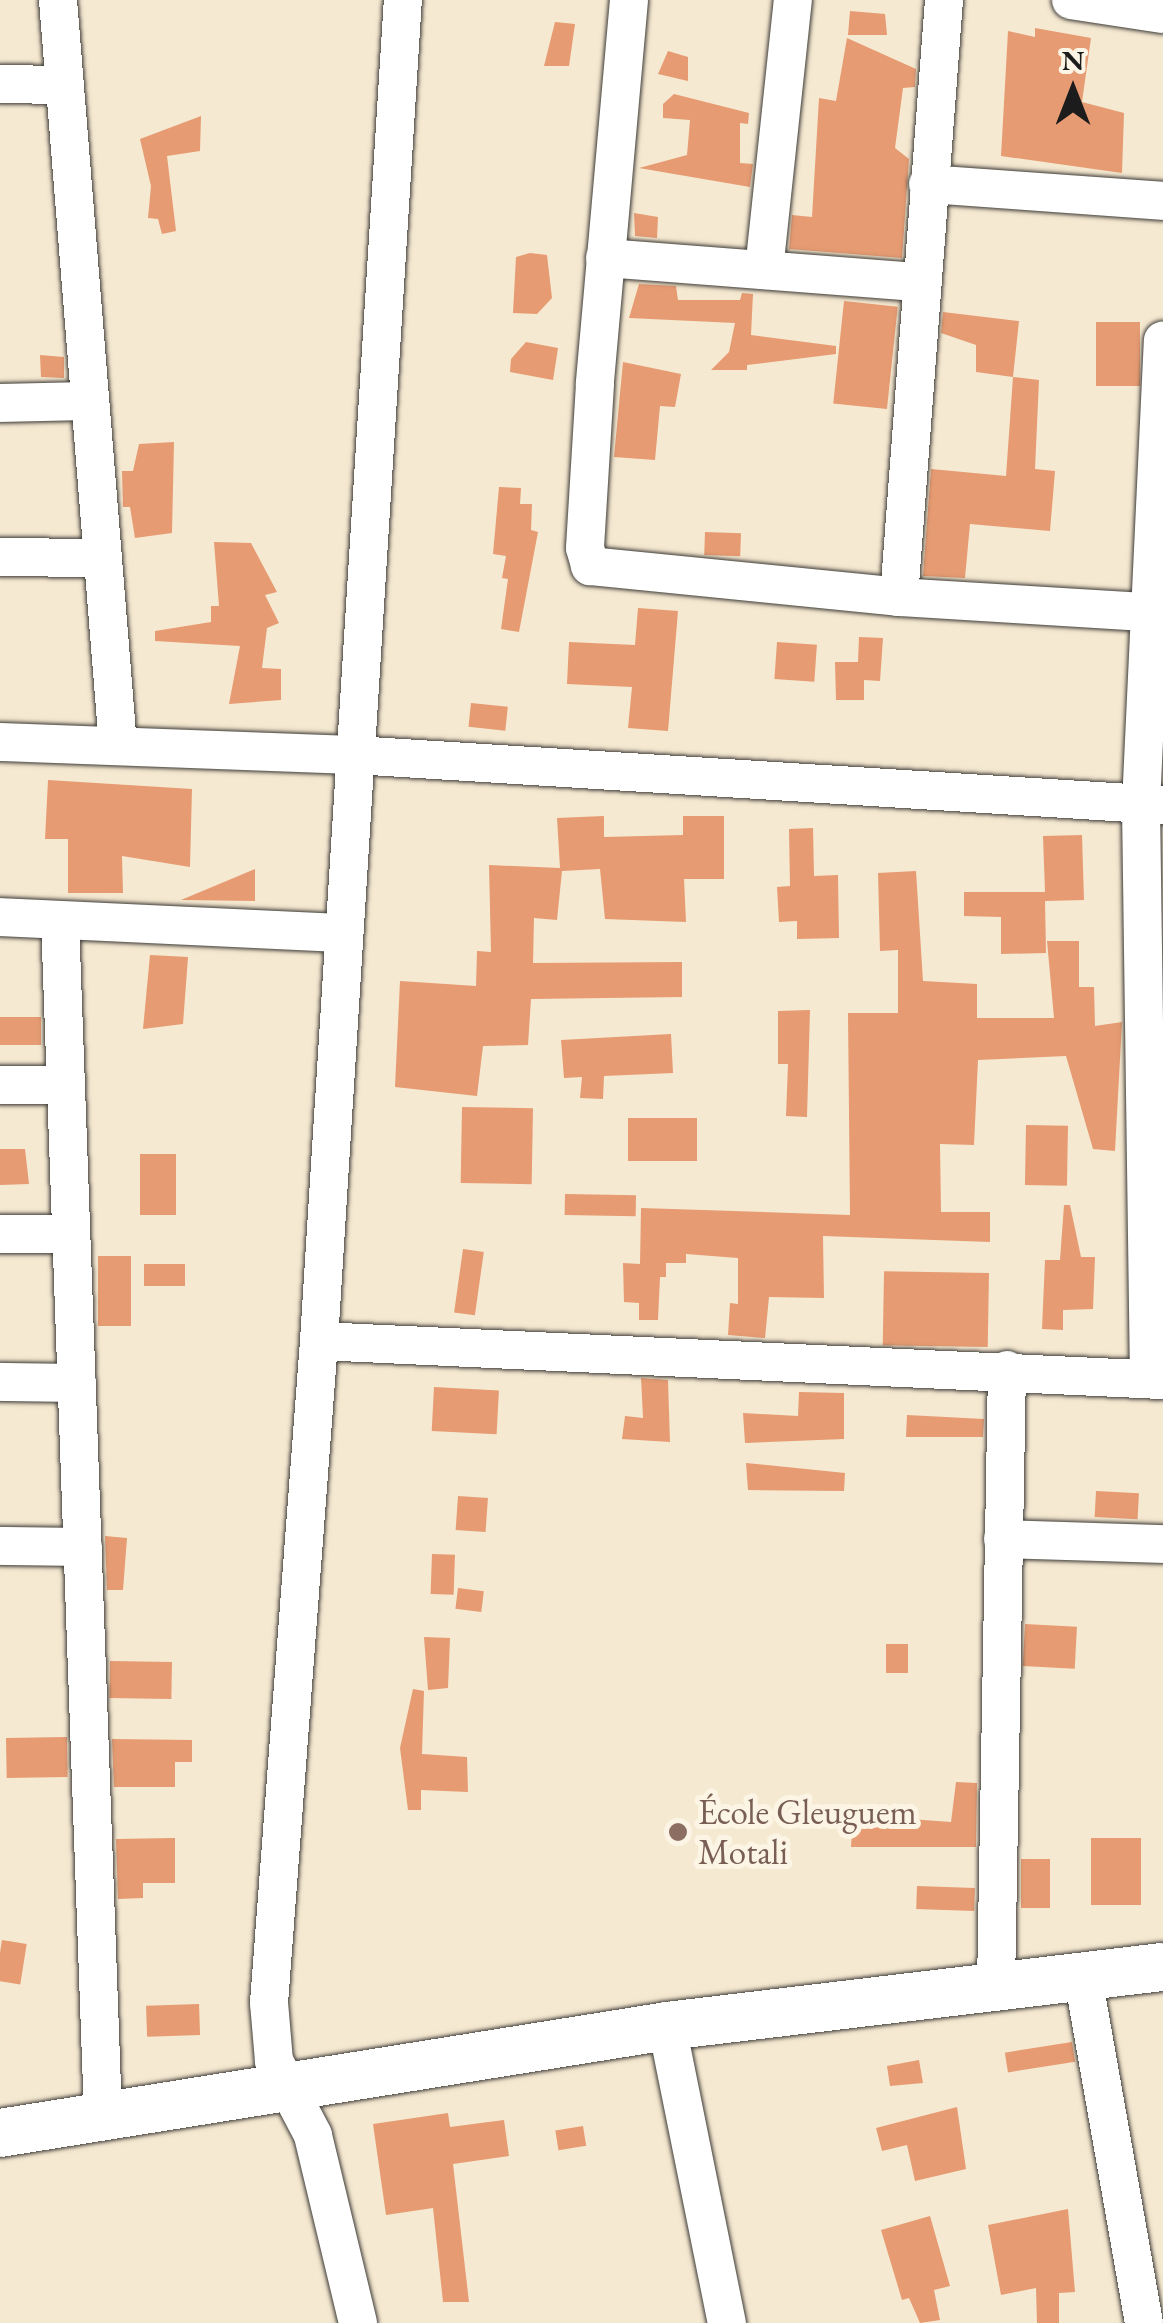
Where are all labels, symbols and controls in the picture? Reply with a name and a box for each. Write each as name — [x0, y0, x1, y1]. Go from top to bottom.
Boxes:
north arrow — [1023, 40, 1123, 140]
text: N — [1062, 42, 1084, 78]
place label: École Gleuguem Motali — [698, 1791, 917, 1873]
marker: École Gleuguem Motali — [667, 1821, 689, 1843]

